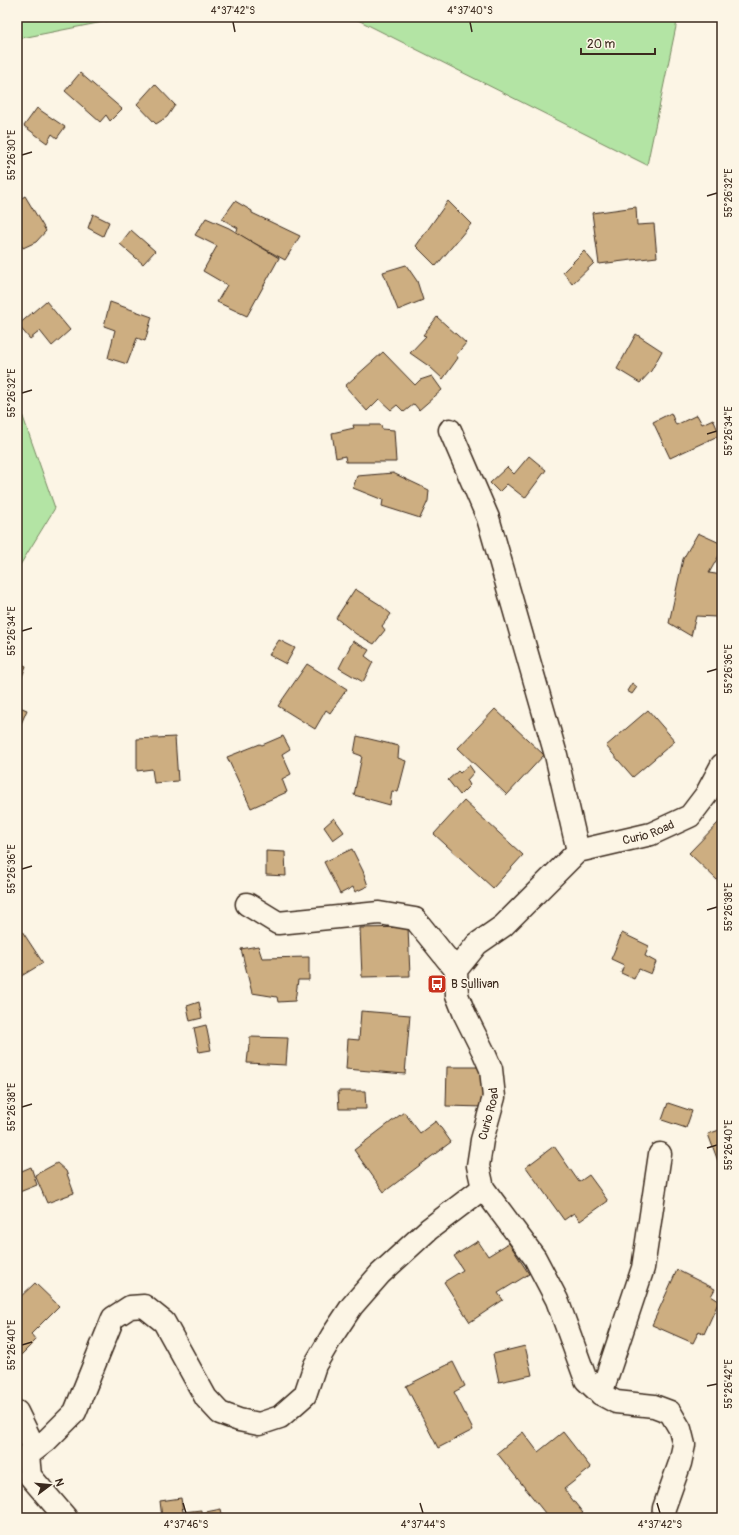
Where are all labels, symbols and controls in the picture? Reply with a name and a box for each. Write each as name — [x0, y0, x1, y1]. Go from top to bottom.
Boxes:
text: 4°37'42"S — [211, 5, 255, 17]
text: 4°37'40"S — [447, 5, 493, 17]
scale bar — [581, 30, 655, 56]
text: 20 m — [587, 37, 616, 52]
text: 55°26'30"E — [6, 130, 18, 180]
text: 55°26'32"E — [723, 168, 735, 218]
text: 55°26'32"E — [6, 368, 18, 418]
text: 55°26'34"E — [723, 406, 735, 456]
text: 55°26'34"E — [6, 606, 18, 656]
text: 55°26'36"E — [723, 644, 735, 694]
street label: Curio Road — [621, 817, 677, 848]
text: 55°26'36"E — [6, 844, 18, 894]
text: 55°26'38"E — [723, 883, 735, 931]
bus stop icon: B Sullivan — [426, 973, 448, 995]
place label: B Sullivan — [451, 977, 499, 992]
text: 55°26'38"E — [6, 1083, 18, 1131]
street label: Curio Road — [475, 1087, 502, 1142]
text: 55°26'40"E — [723, 1120, 735, 1170]
text: 55°26'40"E — [6, 1320, 18, 1370]
text: 55°26'42"E — [723, 1359, 735, 1409]
north arrow — [30, 1465, 70, 1505]
text: N — [52, 1477, 67, 1488]
text: 4°37'46"S — [164, 1519, 208, 1531]
text: 4°37'44"S — [401, 1519, 445, 1531]
text: 4°37'42"S — [638, 1519, 682, 1531]

